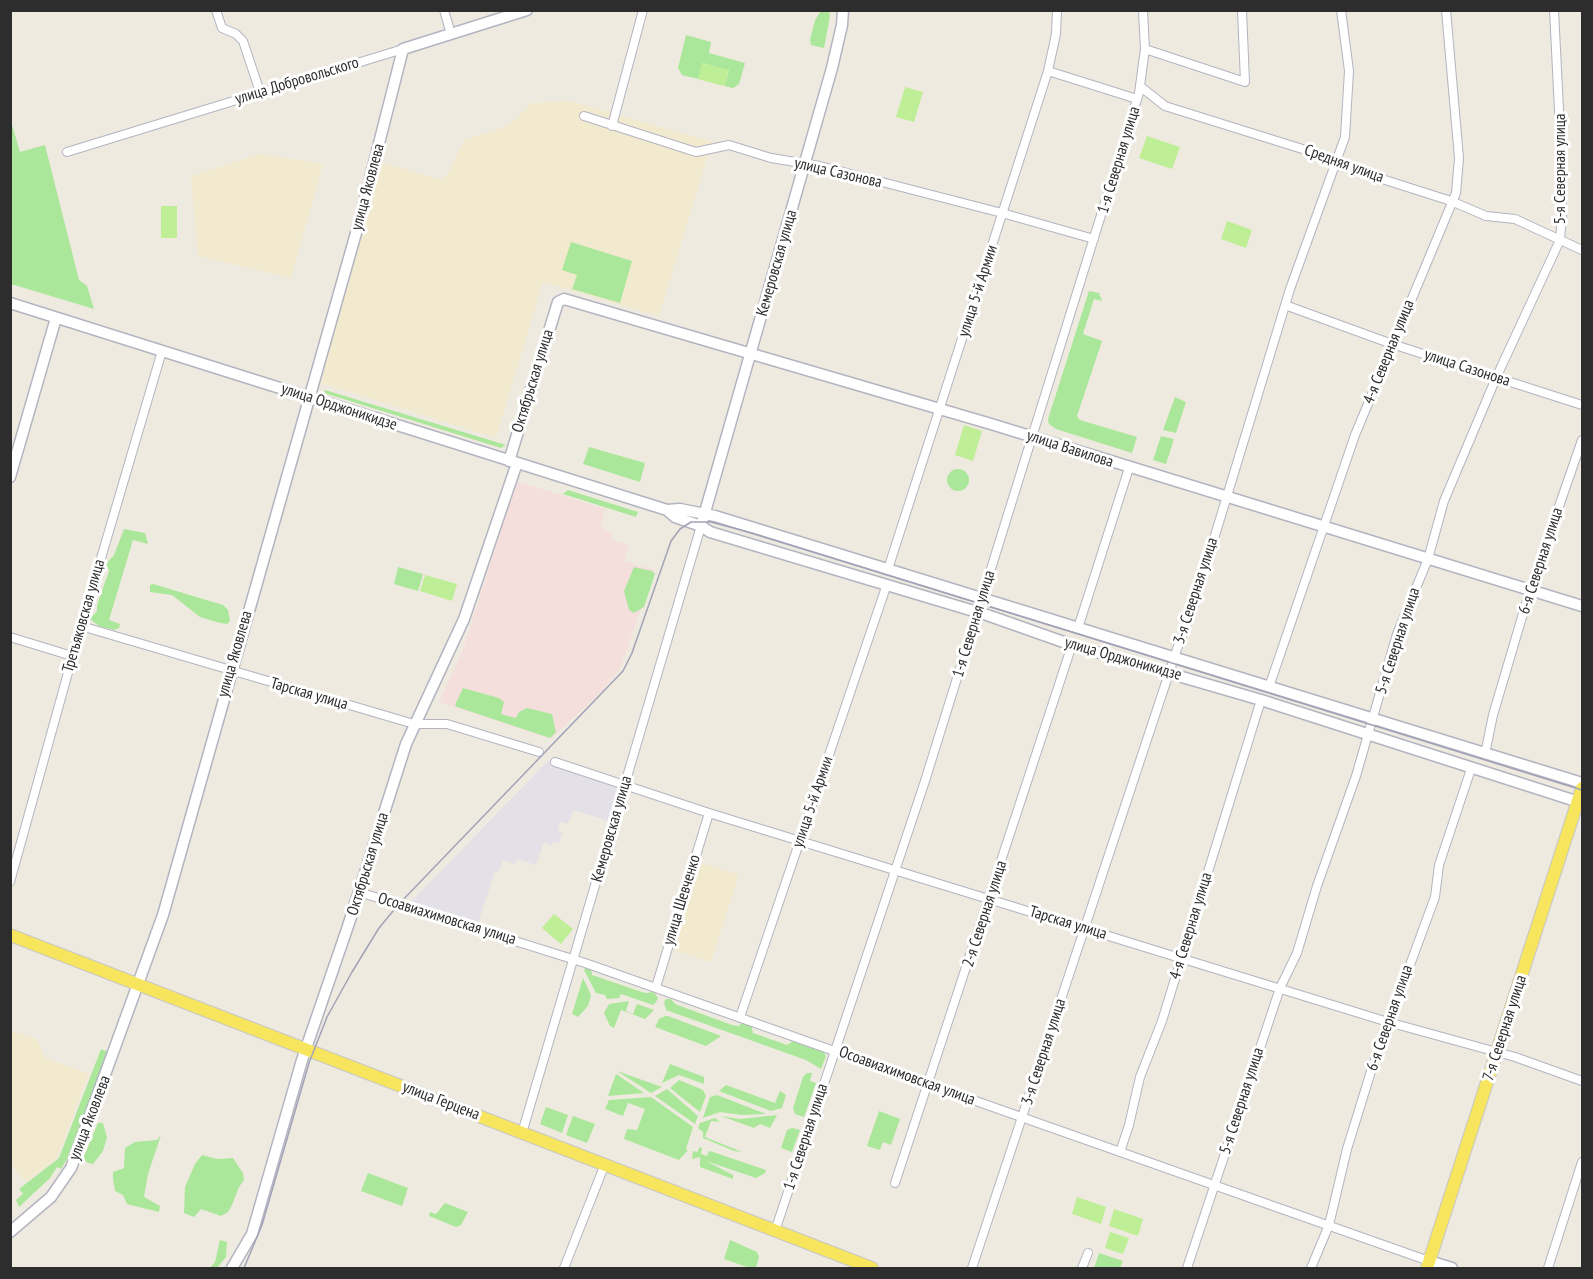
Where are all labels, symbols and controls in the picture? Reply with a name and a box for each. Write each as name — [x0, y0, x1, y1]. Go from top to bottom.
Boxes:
street label: улица Добровольского — [233, 53, 361, 109]
street label: 1-я Северная улица — [1094, 104, 1144, 216]
street label: 5-я Северная улица — [1550, 114, 1570, 224]
street label: Средняя улица — [1302, 141, 1386, 187]
street label: улица Яковлева — [347, 142, 389, 232]
street label: улица Сазонова — [792, 154, 884, 192]
street label: Кемеровская улица — [753, 208, 801, 318]
street label: улица 5-й Армии — [954, 243, 1002, 339]
street label: 4-я Северная улица — [1359, 297, 1419, 407]
street label: Октябрьская улица — [508, 327, 558, 435]
street label: улица Сазонова — [1422, 345, 1512, 391]
street label: улица Орджоникидзе — [279, 379, 399, 435]
street label: улица Вавилова — [1024, 426, 1116, 472]
street label: 6-я Северная улица — [1515, 505, 1567, 617]
street label: 3-я Северная улица — [1170, 535, 1222, 647]
street label: Третьяковская улица — [59, 557, 109, 675]
street label: 1-я Северная улица — [949, 568, 999, 680]
street label: 5-я Северная улица — [1372, 585, 1424, 697]
street label: улица Яковлева — [214, 609, 256, 699]
street label: улица Орджоникидзе — [1062, 633, 1184, 685]
street label: Тарская улица — [268, 674, 350, 714]
street label: улица 5-й Армии — [788, 754, 838, 850]
street label: Кемеровская улица — [588, 774, 636, 884]
street label: Октябрьская улица — [343, 810, 393, 918]
street label: улица Шевченко — [659, 853, 705, 947]
street label: 2-я Северная улица — [959, 858, 1011, 970]
street label: 4-я Северная улица — [1166, 870, 1216, 982]
street label: Осоавиахимовская улица — [376, 889, 518, 949]
street label: Тарская улица — [1027, 902, 1109, 944]
street label: 6-я Северная улица — [1363, 963, 1417, 1073]
street label: 7-я Северная улица — [1479, 973, 1531, 1083]
street label: 3-я Северная улица — [1018, 996, 1070, 1108]
street label: Осоавиахимовская улица — [836, 1042, 978, 1110]
street label: 5-я Северная улица — [1216, 1045, 1268, 1157]
street label: улица Яковлева — [65, 1073, 115, 1163]
street label: улица Герцена — [400, 1078, 482, 1124]
street label: 1-я Северная улица — [780, 1081, 832, 1193]

